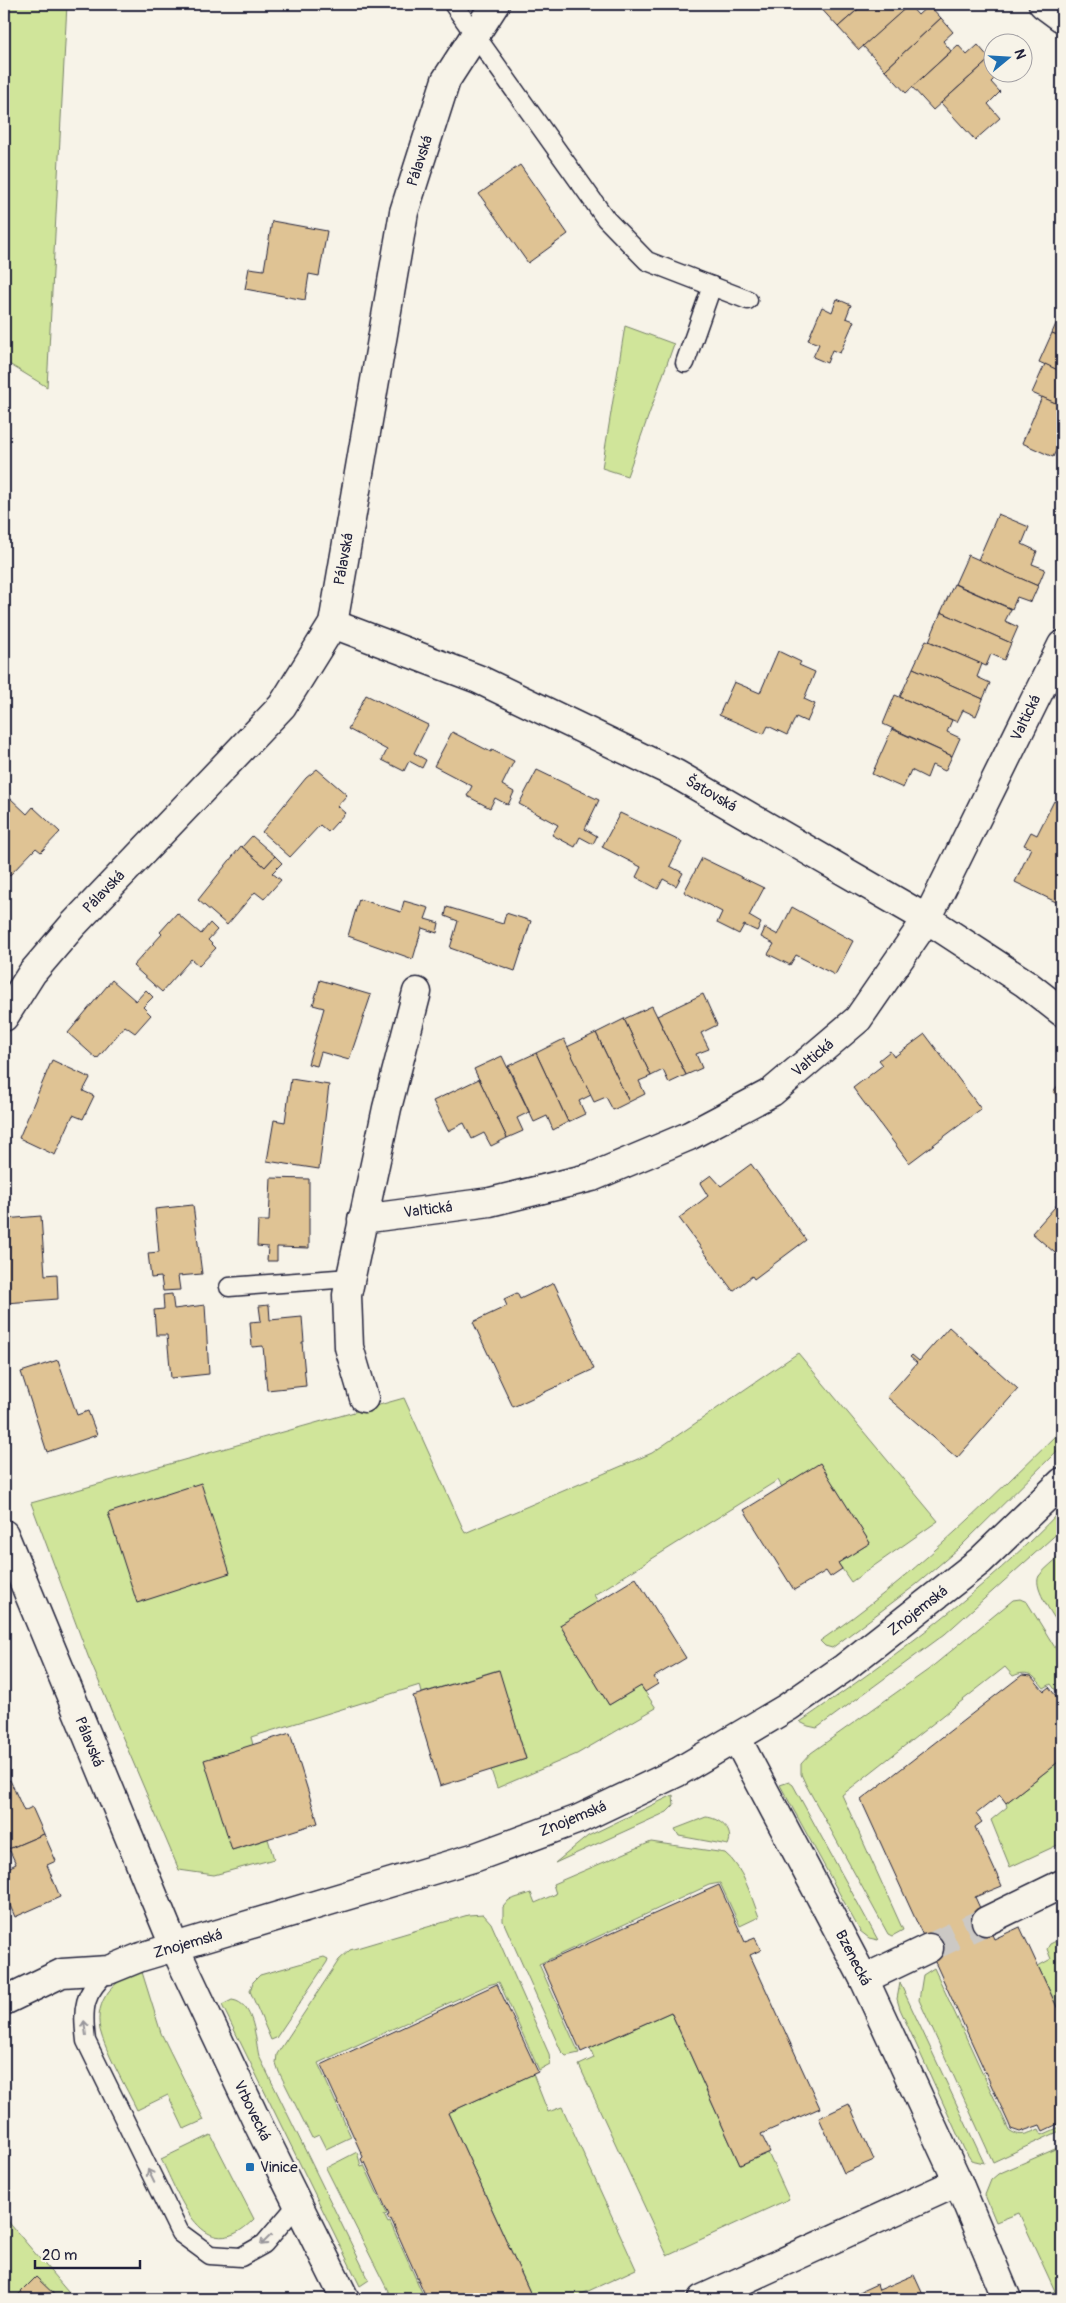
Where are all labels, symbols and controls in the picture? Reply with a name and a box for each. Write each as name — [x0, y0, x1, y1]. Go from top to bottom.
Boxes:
north arrow — [984, 32, 1034, 82]
text: N — [1010, 47, 1029, 61]
street label: Pálavská — [403, 133, 437, 189]
street label: Pálavská — [330, 531, 358, 587]
street label: Valtická — [1007, 692, 1045, 744]
street label: Šatovská — [682, 772, 740, 816]
street label: Pálavská — [79, 867, 129, 917]
street label: Valtická — [788, 1035, 838, 1081]
street label: Valtická — [402, 1198, 454, 1222]
street label: Znojemská — [884, 1582, 952, 1640]
street label: Pálavská — [70, 1714, 108, 1770]
street label: Znojemská — [537, 1797, 609, 1841]
street label: Znojemská — [151, 1925, 225, 1963]
street label: Bzenecká — [831, 1927, 875, 1989]
one-way arrow — [80, 2020, 90, 2036]
street label: Vrbovecká — [229, 2078, 275, 2144]
place label: Vinice — [260, 2158, 298, 2177]
marker: Vinice — [244, 2161, 256, 2173]
one-way arrow — [146, 2169, 155, 2184]
one-way arrow — [260, 2234, 272, 2247]
scale bar — [35, 2238, 140, 2270]
text: 20 m — [42, 2246, 77, 2265]

